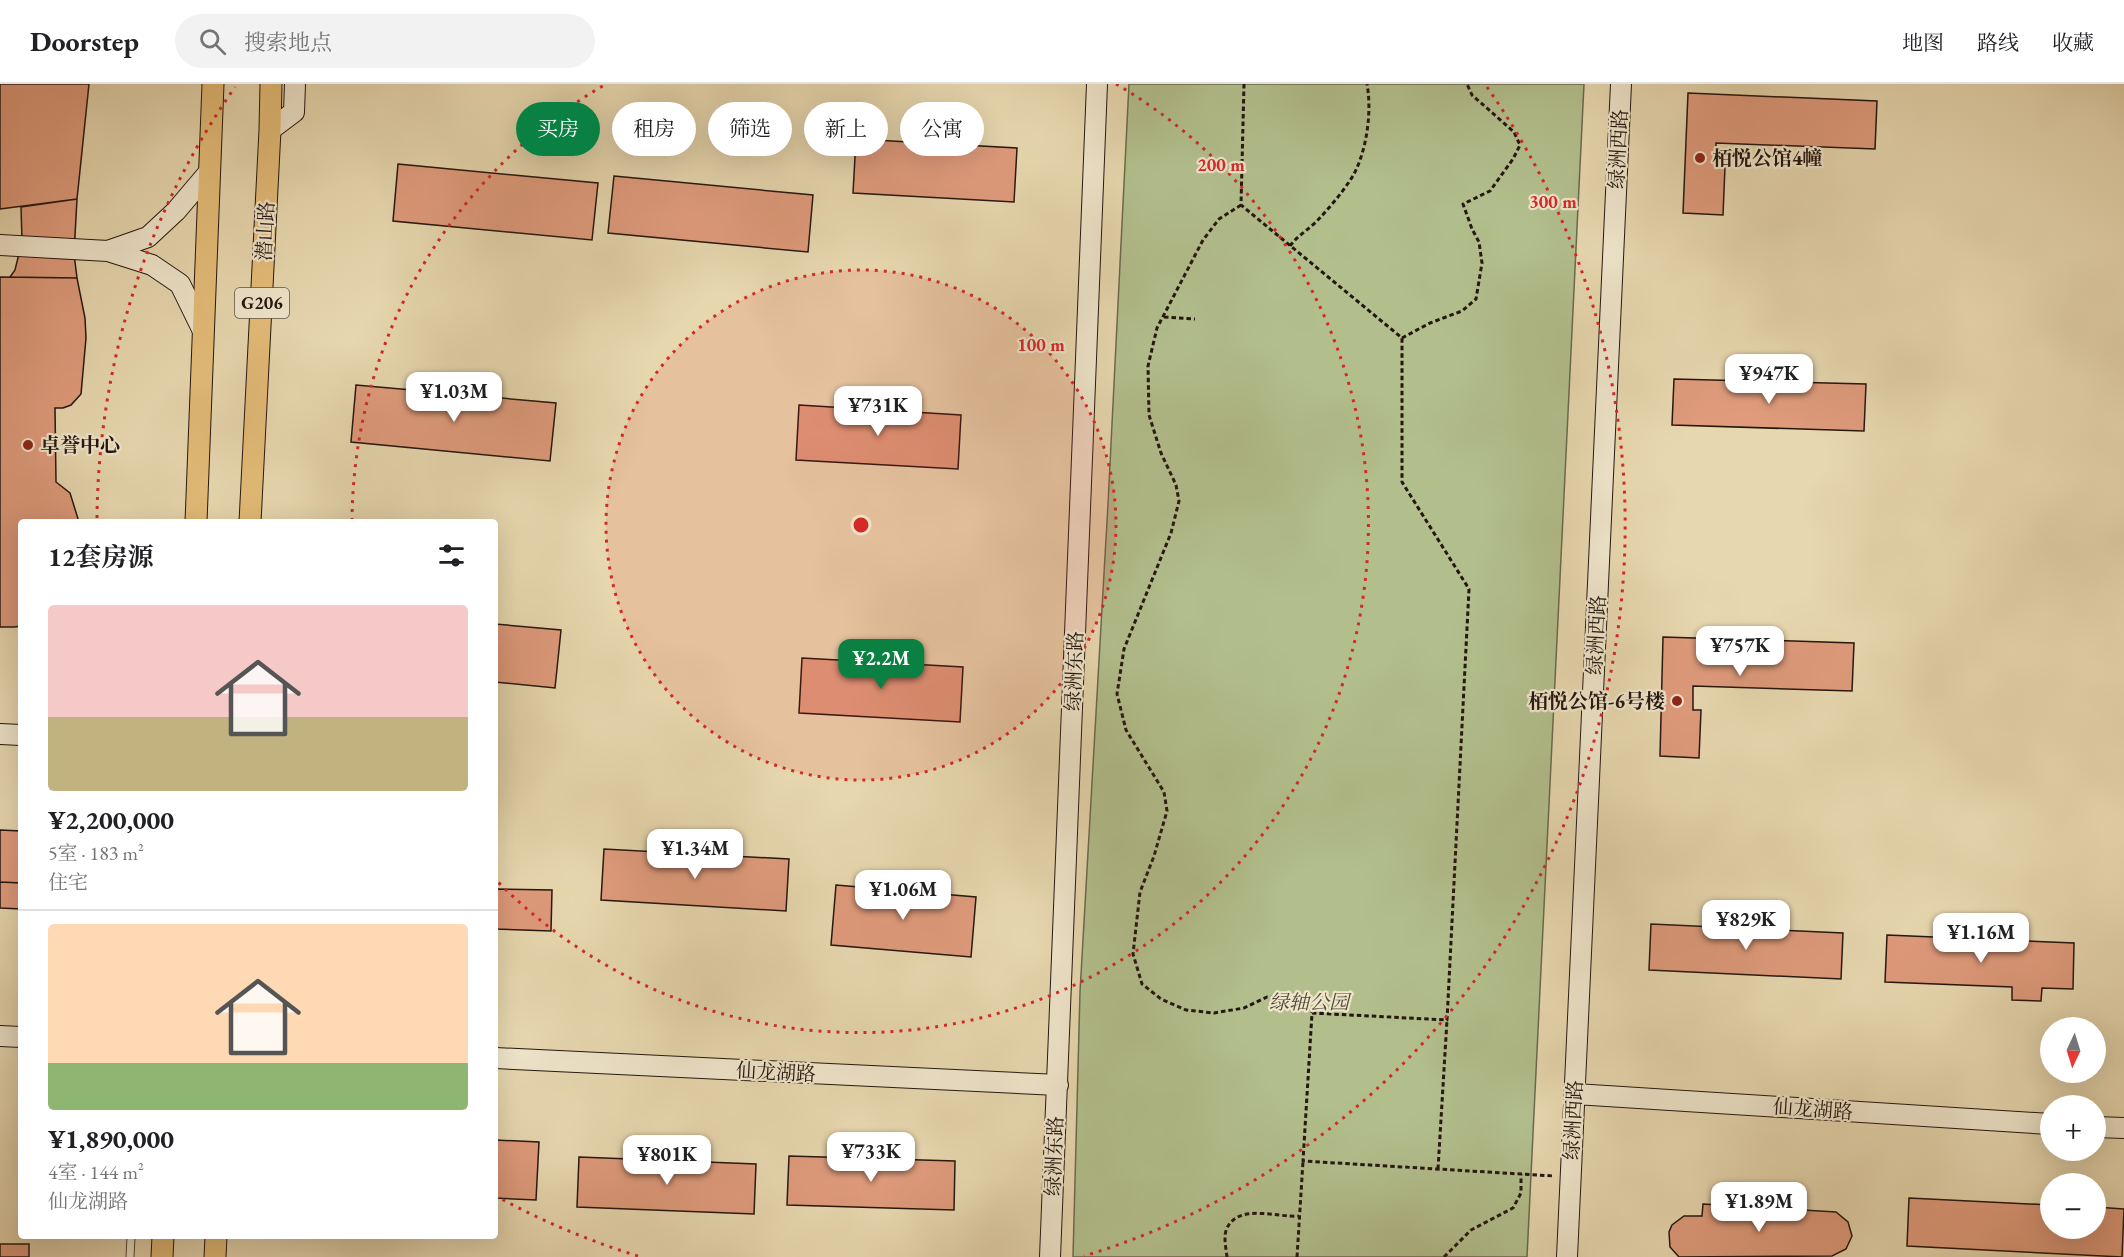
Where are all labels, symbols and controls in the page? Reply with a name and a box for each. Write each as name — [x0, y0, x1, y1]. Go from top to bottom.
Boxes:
search box — [175, 14, 595, 68]
text: Doorstep — [30, 23, 139, 59]
icon: search — [196, 25, 229, 58]
text: 搜索地点 — [244, 28, 332, 57]
text: 地图 — [1902, 29, 1944, 56]
text: 路线 — [1977, 29, 2019, 56]
text: 收藏 — [2052, 29, 2094, 56]
chip: 买房 — [516, 102, 600, 156]
chip: 租房 — [612, 102, 696, 156]
chip: 筛选 — [708, 102, 792, 156]
chip: 新上 — [804, 102, 888, 156]
chip: 公寓 — [900, 102, 984, 156]
street label: 绿洲西路 — [1603, 108, 1633, 190]
place label: 栢悦公馆4幢 — [1712, 145, 1823, 171]
marker: 栢悦公馆4幢 — [1693, 151, 1707, 165]
text: 200 m — [1197, 153, 1245, 176]
text: 300 m — [1529, 190, 1577, 213]
street label: 潜山路 — [250, 200, 280, 262]
road number: G206 — [235, 288, 289, 318]
text: 100 m — [1017, 333, 1065, 356]
pin: ¥947K — [1727, 354, 1811, 405]
text: ¥947K — [1739, 360, 1799, 386]
pin: ¥1.03M — [405, 372, 503, 423]
text: ¥1.03M — [420, 378, 488, 404]
pin: ¥731K — [836, 386, 920, 437]
text: ¥731K — [848, 392, 908, 418]
place label: 卓誉中心 — [40, 432, 120, 458]
marker: 卓誉中心 — [21, 438, 35, 452]
centre of rings — [851, 515, 871, 535]
icon: filters — [435, 539, 468, 572]
text: 12套房源 — [48, 540, 154, 574]
street label: 绿洲西路 — [1581, 594, 1611, 676]
pin: ¥757K — [1698, 626, 1782, 677]
street label: 绿洲东路 — [1060, 631, 1088, 711]
text: ¥757K — [1710, 632, 1770, 658]
pin: ¥2.2M — [839, 639, 923, 690]
icon: home — [204, 644, 312, 752]
text: ¥2.2M — [852, 645, 910, 671]
place label: 栢悦公馆-6号楼 — [1528, 688, 1665, 714]
marker: 栢悦公馆-6号楼 — [1670, 694, 1684, 708]
text: ¥2,200,000 — [48, 803, 174, 837]
pin: ¥1.34M — [646, 829, 744, 880]
text: ¥1.34M — [661, 835, 729, 861]
text: 5室 · 183 m² — [48, 840, 144, 866]
text: 住宅 — [48, 869, 88, 895]
pin: ¥1.06M — [854, 870, 952, 921]
text: ¥1.06M — [869, 876, 937, 902]
pin: ¥829K — [1704, 900, 1788, 951]
text: ¥829K — [1716, 906, 1776, 932]
pin: ¥1.16M — [1932, 913, 2030, 964]
text: ¥1.16M — [1947, 919, 2015, 945]
icon: home — [204, 963, 312, 1071]
park label: 绿轴公园 — [1269, 989, 1352, 1015]
north arrow — [2040, 1017, 2106, 1083]
map controls — [2040, 1017, 2106, 1239]
street label: 仙龙湖路 — [735, 1057, 817, 1087]
street label: 绿洲西路 — [1558, 1079, 1588, 1161]
street label: 仙龙湖路 — [1772, 1093, 1854, 1125]
button: + — [2040, 1095, 2106, 1161]
street label: 绿洲东路 — [1040, 1116, 1068, 1196]
text: ¥1,890,000 — [48, 1122, 174, 1156]
pin: ¥733K — [829, 1132, 913, 1183]
pin: ¥801K — [625, 1135, 709, 1186]
text: ¥733K — [841, 1138, 901, 1164]
text: ¥801K — [637, 1141, 697, 1167]
text: 4室 · 144 m² — [48, 1159, 144, 1185]
button: − — [2040, 1173, 2106, 1239]
pin: ¥1.89M — [1710, 1182, 1808, 1233]
text: 仙龙湖路 — [48, 1188, 128, 1214]
text: ¥1.89M — [1725, 1188, 1793, 1214]

